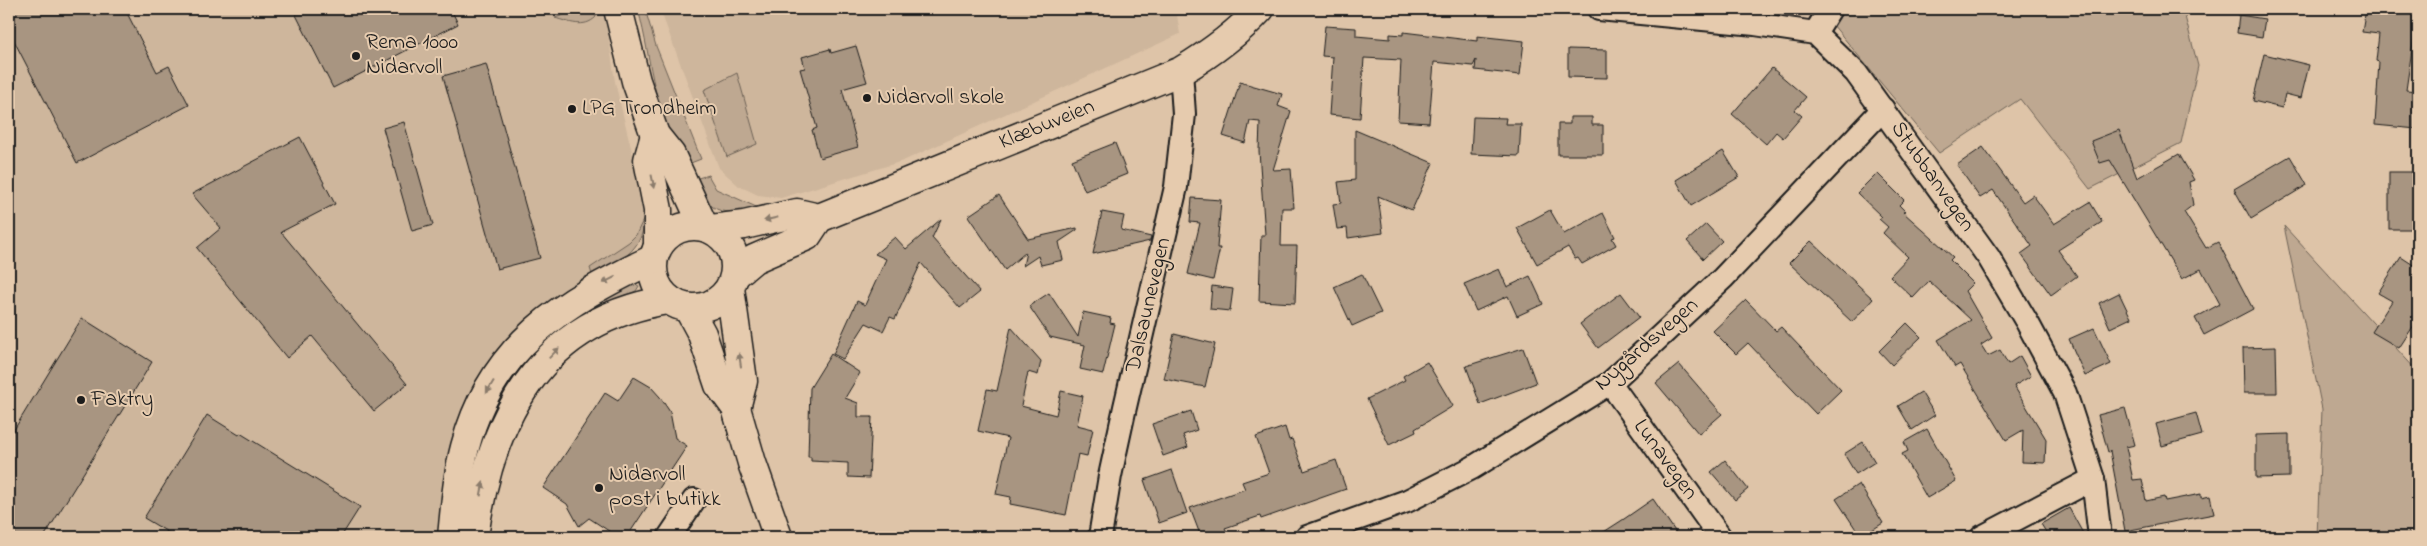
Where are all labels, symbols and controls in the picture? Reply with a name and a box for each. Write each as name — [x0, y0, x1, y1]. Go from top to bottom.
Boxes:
place label: Rema 1000 Nidarvoll — [366, 27, 458, 84]
marker: Rema 1000 Nidarvoll — [350, 50, 362, 62]
place label: Nidarvoll skole — [877, 82, 1004, 114]
street label: Klæbuveien — [994, 91, 1100, 159]
marker: Nidarvoll skole — [861, 92, 873, 104]
place label: LPG Trondheim — [582, 93, 716, 125]
marker: LPG Trondheim — [566, 103, 578, 115]
street label: Stubbanvegen — [1881, 115, 1982, 240]
one-way arrow — [649, 175, 657, 190]
one-way arrow — [764, 215, 779, 223]
street label: Dalsaunevegen — [1118, 234, 1181, 377]
one-way arrow — [602, 276, 616, 284]
street label: Nygårdsvegen — [1588, 291, 1707, 400]
one-way arrow — [548, 347, 560, 359]
one-way arrow — [736, 352, 744, 368]
one-way arrow — [485, 380, 494, 393]
place label: Faktry — [90, 384, 153, 417]
marker: Faktry — [75, 394, 87, 406]
street label: Lunavegen — [1624, 413, 1705, 508]
place label: Nidarvoll post i butikk — [609, 459, 721, 516]
one-way arrow — [478, 482, 486, 497]
marker: Nidarvoll post i butikk — [593, 482, 605, 494]

